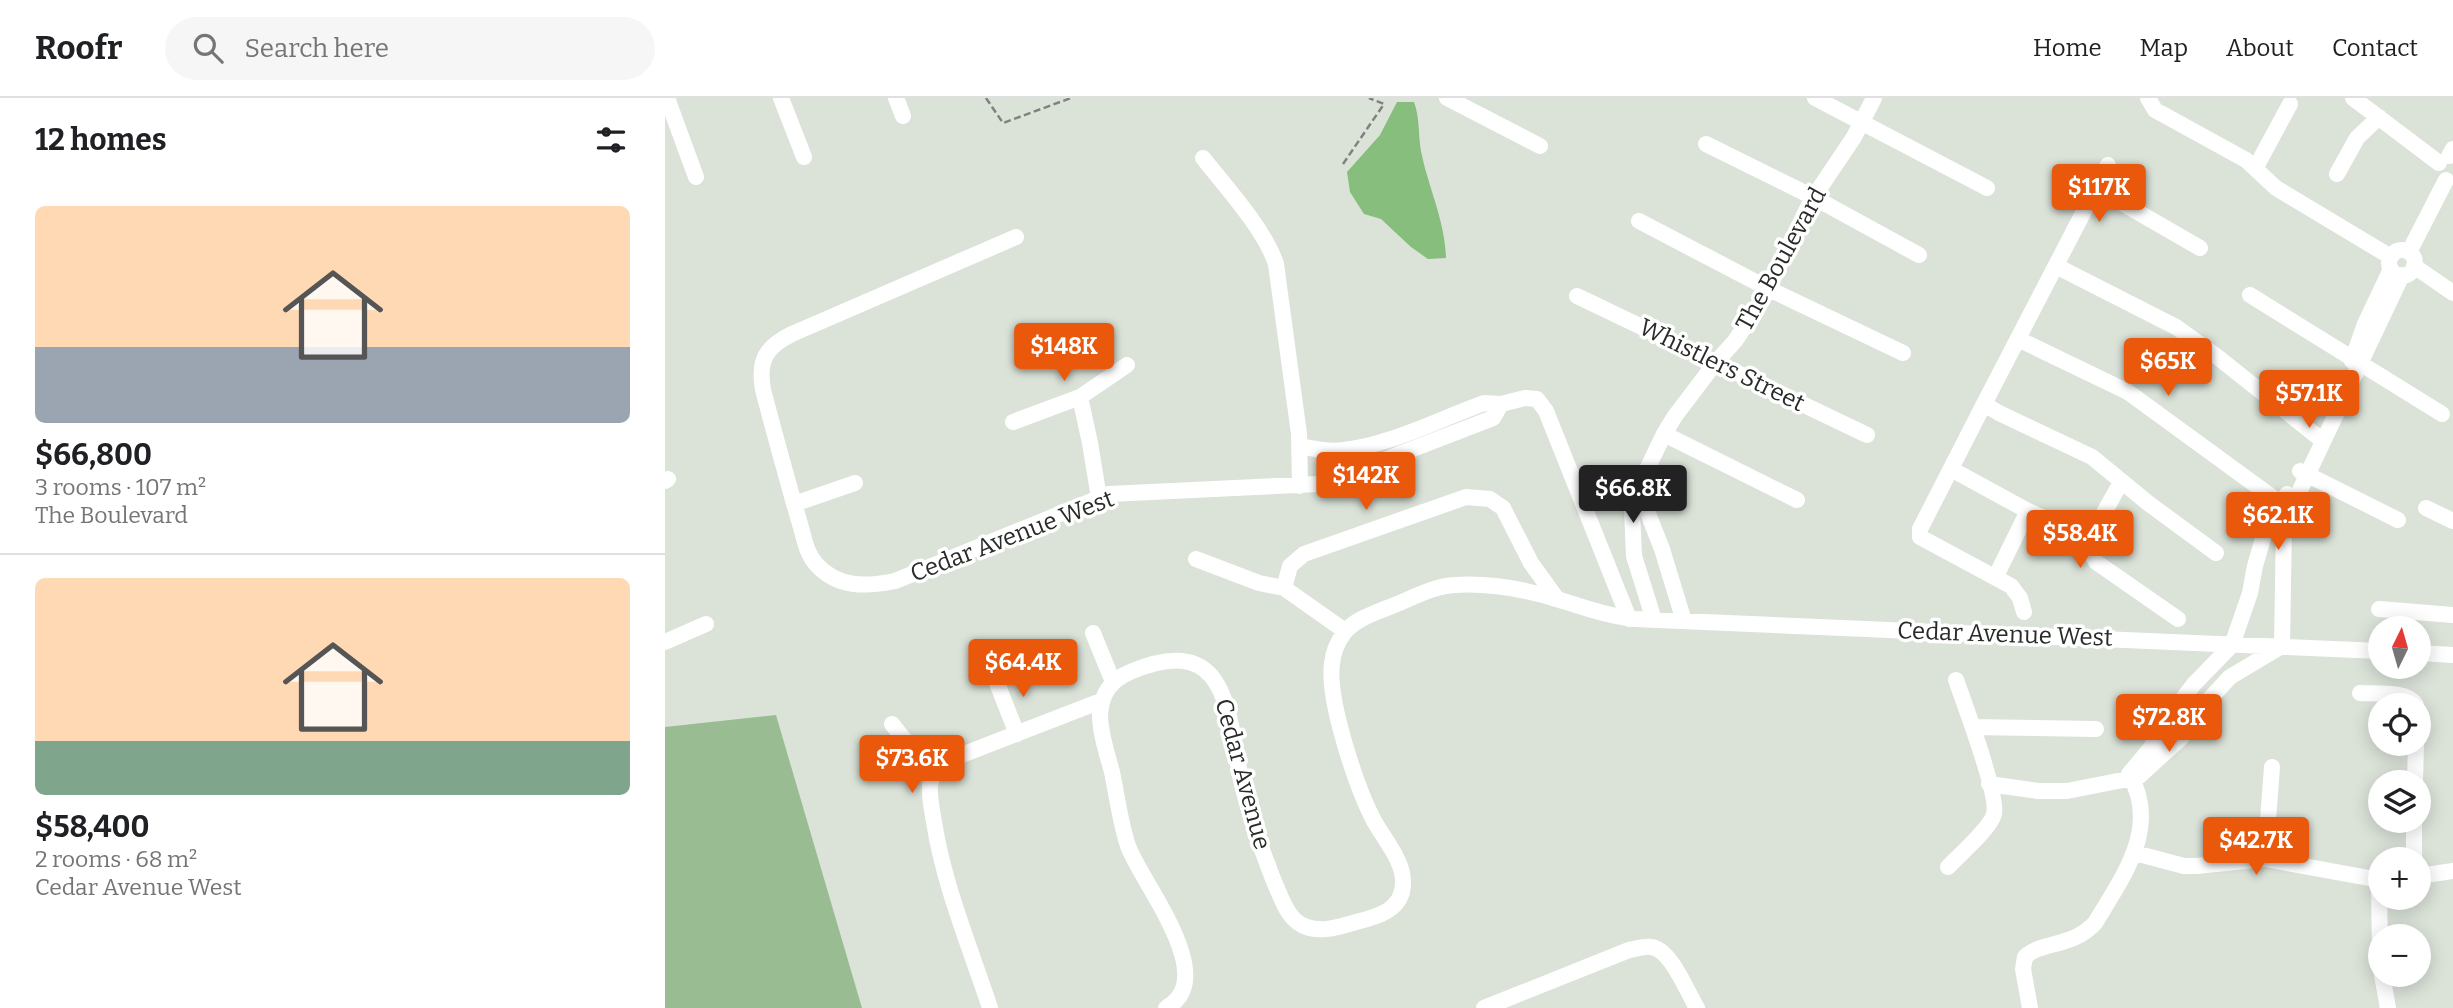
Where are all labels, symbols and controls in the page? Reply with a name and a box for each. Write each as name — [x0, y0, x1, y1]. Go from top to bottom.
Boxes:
search box — [165, 17, 655, 80]
text: Roofr — [35, 28, 123, 68]
icon: search — [189, 29, 227, 67]
text: Search here — [245, 33, 389, 64]
text: Home — [2033, 34, 2102, 62]
text: Map — [2140, 34, 2188, 62]
text: About — [2226, 34, 2294, 62]
text: Contact — [2332, 34, 2418, 62]
icon: filters — [592, 121, 630, 159]
text: 12 homes — [35, 122, 166, 158]
pin: $117K — [2050, 164, 2148, 224]
text: $117K — [2068, 173, 2130, 201]
street label: The Boulevard — [1730, 182, 1832, 336]
icon: home — [270, 252, 396, 378]
street label: Whistlers Street — [1635, 313, 1810, 417]
pin: $148K — [1015, 324, 1113, 383]
text: $148K — [1030, 332, 1098, 360]
pin: $65K — [2127, 338, 2209, 398]
text: $65K — [2140, 347, 2196, 375]
pin: $57.1K — [2252, 370, 2366, 430]
text: $57.1K — [2275, 379, 2343, 407]
text: $66,800 — [35, 437, 152, 473]
pin: $142K — [1317, 452, 1415, 512]
text: $142K — [1332, 461, 1400, 489]
pin: $66.8K — [1576, 466, 1690, 525]
text: 3 rooms · 107 m² — [35, 473, 206, 501]
text: $66.8K — [1595, 474, 1671, 502]
street label: Cedar Avenue West — [906, 484, 1118, 588]
pin: $62.1K — [2221, 492, 2335, 552]
text: The Boulevard — [35, 501, 188, 529]
text: $62.1K — [2242, 501, 2314, 529]
pin: $58.4K — [2023, 510, 2137, 570]
text: $58.4K — [2043, 519, 2117, 547]
street label: Cedar Avenue West — [1897, 616, 2114, 652]
north arrow — [2368, 616, 2431, 679]
map controls — [2368, 616, 2431, 987]
icon: home — [270, 624, 396, 750]
pin: $64.4K — [966, 640, 1080, 699]
text: $64.4K — [984, 648, 1062, 676]
button: locate — [2368, 693, 2431, 756]
pin: $72.8K — [2112, 694, 2226, 754]
street label: Cedar Avenue — [1209, 696, 1277, 852]
text: $72.8K — [2132, 703, 2206, 731]
pin: $73.6K — [855, 736, 969, 795]
text: $73.6K — [875, 744, 949, 772]
button: layers — [2368, 770, 2431, 833]
text: $58,400 — [35, 809, 150, 845]
pin: $42.7K — [2199, 818, 2313, 877]
text: $42.7K — [2219, 826, 2293, 854]
text: 2 rooms · 68 m² — [35, 845, 197, 873]
button: + — [2368, 847, 2431, 910]
text: Cedar Avenue West — [35, 873, 242, 901]
button: − — [2368, 924, 2431, 987]

